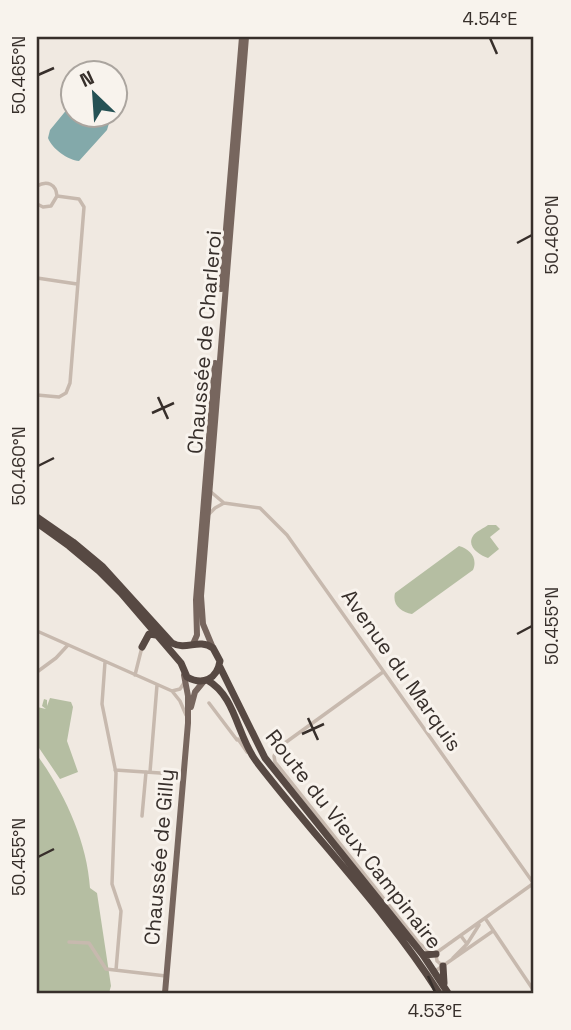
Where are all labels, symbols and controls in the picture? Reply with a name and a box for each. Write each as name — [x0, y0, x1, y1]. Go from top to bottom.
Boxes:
text: 4.54°E — [463, 7, 517, 30]
text: 50.465°N — [7, 36, 30, 114]
north arrow — [60, 60, 130, 130]
text: N — [76, 65, 98, 93]
text: 50.460°N — [540, 195, 563, 275]
street label: Chaussée de Charleroi — [181, 229, 227, 455]
text: 50.460°N — [7, 426, 30, 506]
street label: Avenue du Marquis — [336, 584, 468, 756]
text: 50.455°N — [540, 587, 563, 665]
street label: Route du Vieux Campinaire — [260, 724, 448, 954]
street label: Chaussée de Gilly — [138, 768, 180, 946]
text: 50.455°N — [7, 818, 30, 896]
text: 4.53°E — [408, 999, 462, 1022]

